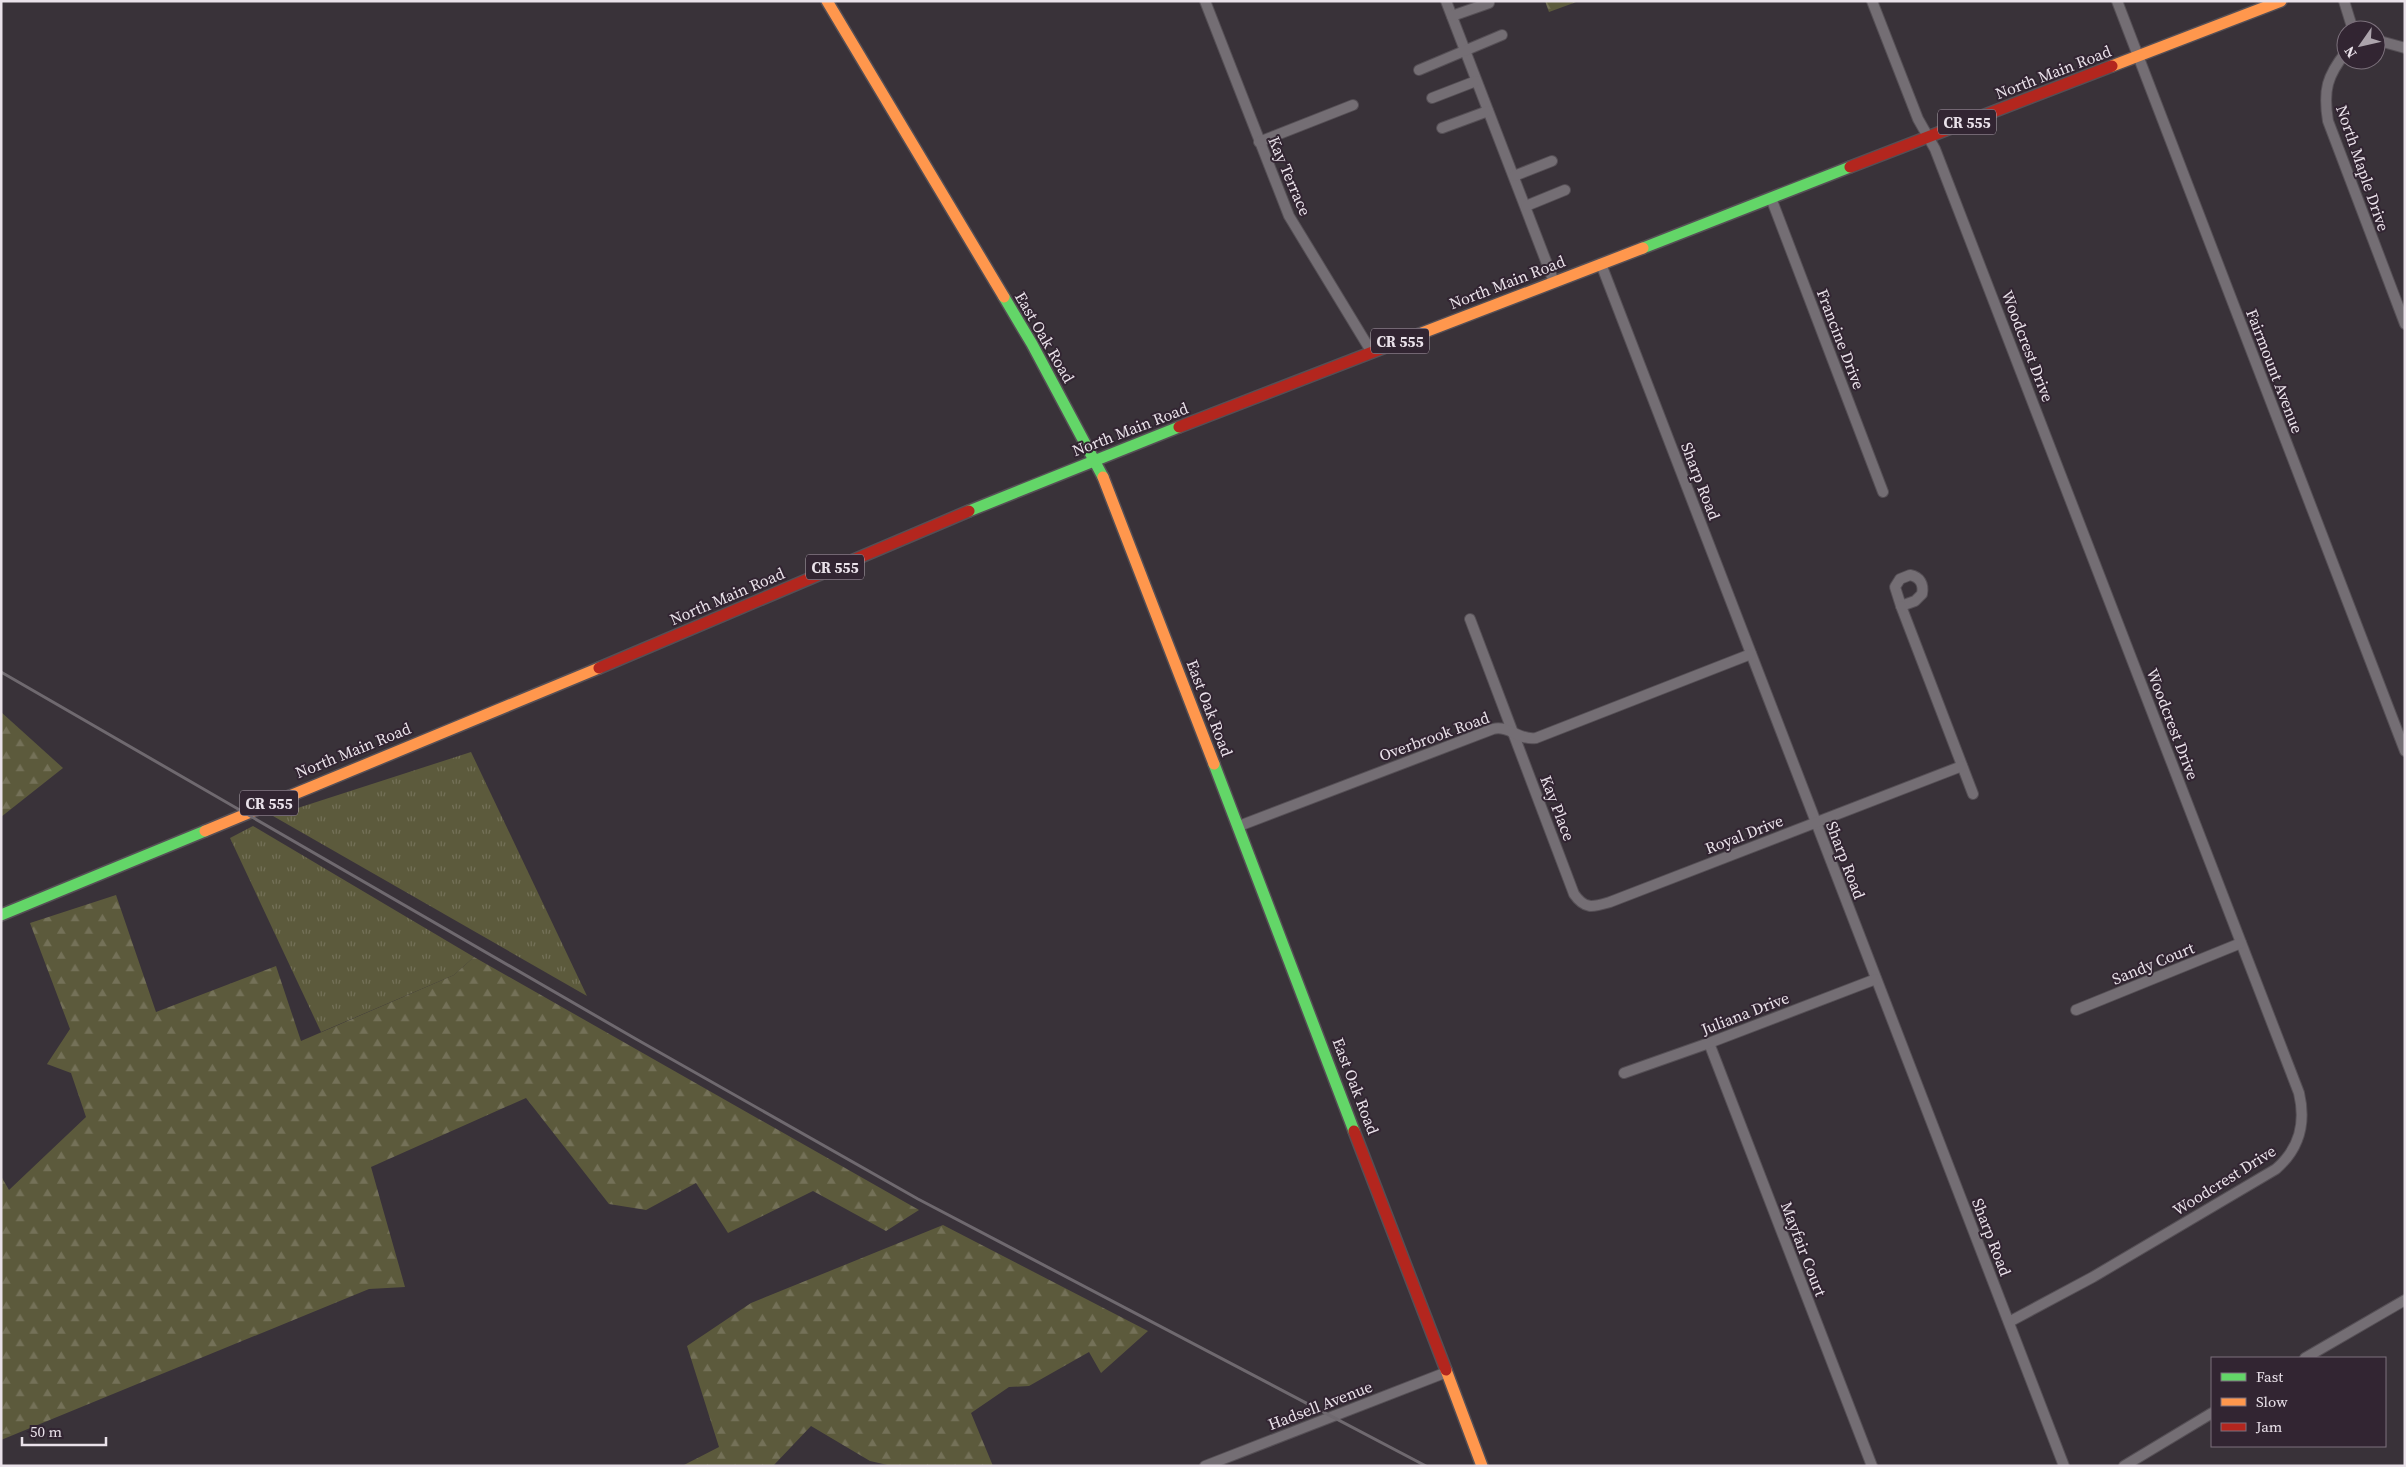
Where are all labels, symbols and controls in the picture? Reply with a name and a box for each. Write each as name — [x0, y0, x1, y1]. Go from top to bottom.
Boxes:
north arrow — [2336, 20, 2386, 70]
street label: North Main Road — [1992, 40, 2114, 104]
text: N — [2339, 42, 2361, 62]
street label: North Maple Drive — [2331, 102, 2395, 234]
road number: CR 555 — [1938, 110, 1996, 134]
street label: Kay Terrace — [1263, 133, 1317, 219]
street label: North Main Road — [1446, 250, 1568, 314]
street label: Francine Drive — [1812, 286, 1870, 392]
street label: East Oak Road — [1010, 287, 1080, 387]
street label: Woodcrest Drive — [1997, 287, 2059, 405]
street label: Fairmount Avenue — [2241, 306, 2309, 436]
road number: CR 555 — [1371, 328, 1429, 354]
street label: North Main Road — [1069, 397, 1191, 461]
street label: Sharp Road — [1676, 439, 1726, 523]
road number: CR 555 — [806, 554, 864, 580]
street label: North Main Road — [666, 562, 788, 630]
street label: East Oak Road — [1181, 657, 1239, 759]
street label: Woodcrest Drive — [2142, 665, 2204, 783]
street label: Overbrook Road — [1376, 706, 1492, 766]
street label: North Main Road — [292, 717, 414, 783]
street label: Kay Place — [1535, 772, 1581, 844]
road number: CR 555 — [240, 790, 298, 816]
street label: Royal Drive — [1702, 809, 1786, 859]
street label: Sharp Road — [1821, 818, 1871, 902]
street label: Sandy Court — [2108, 936, 2198, 990]
street label: Juliana Drive — [1697, 986, 1792, 1040]
street label: East Oak Road — [1327, 1035, 1385, 1137]
street label: Woodcrest Drive — [2168, 1139, 2280, 1221]
street label: Sharp Road — [1967, 1195, 2017, 1279]
street label: Mayfair Court — [1776, 1199, 1832, 1300]
legend — [2211, 1357, 2386, 1447]
text: Fast — [2256, 1366, 2283, 1387]
street label: Hadsell Avenue — [1265, 1375, 1375, 1435]
text: Slow — [2256, 1391, 2288, 1412]
scale bar — [22, 1414, 106, 1446]
text: Jam — [2255, 1416, 2283, 1437]
text: 50 m — [30, 1421, 62, 1442]

